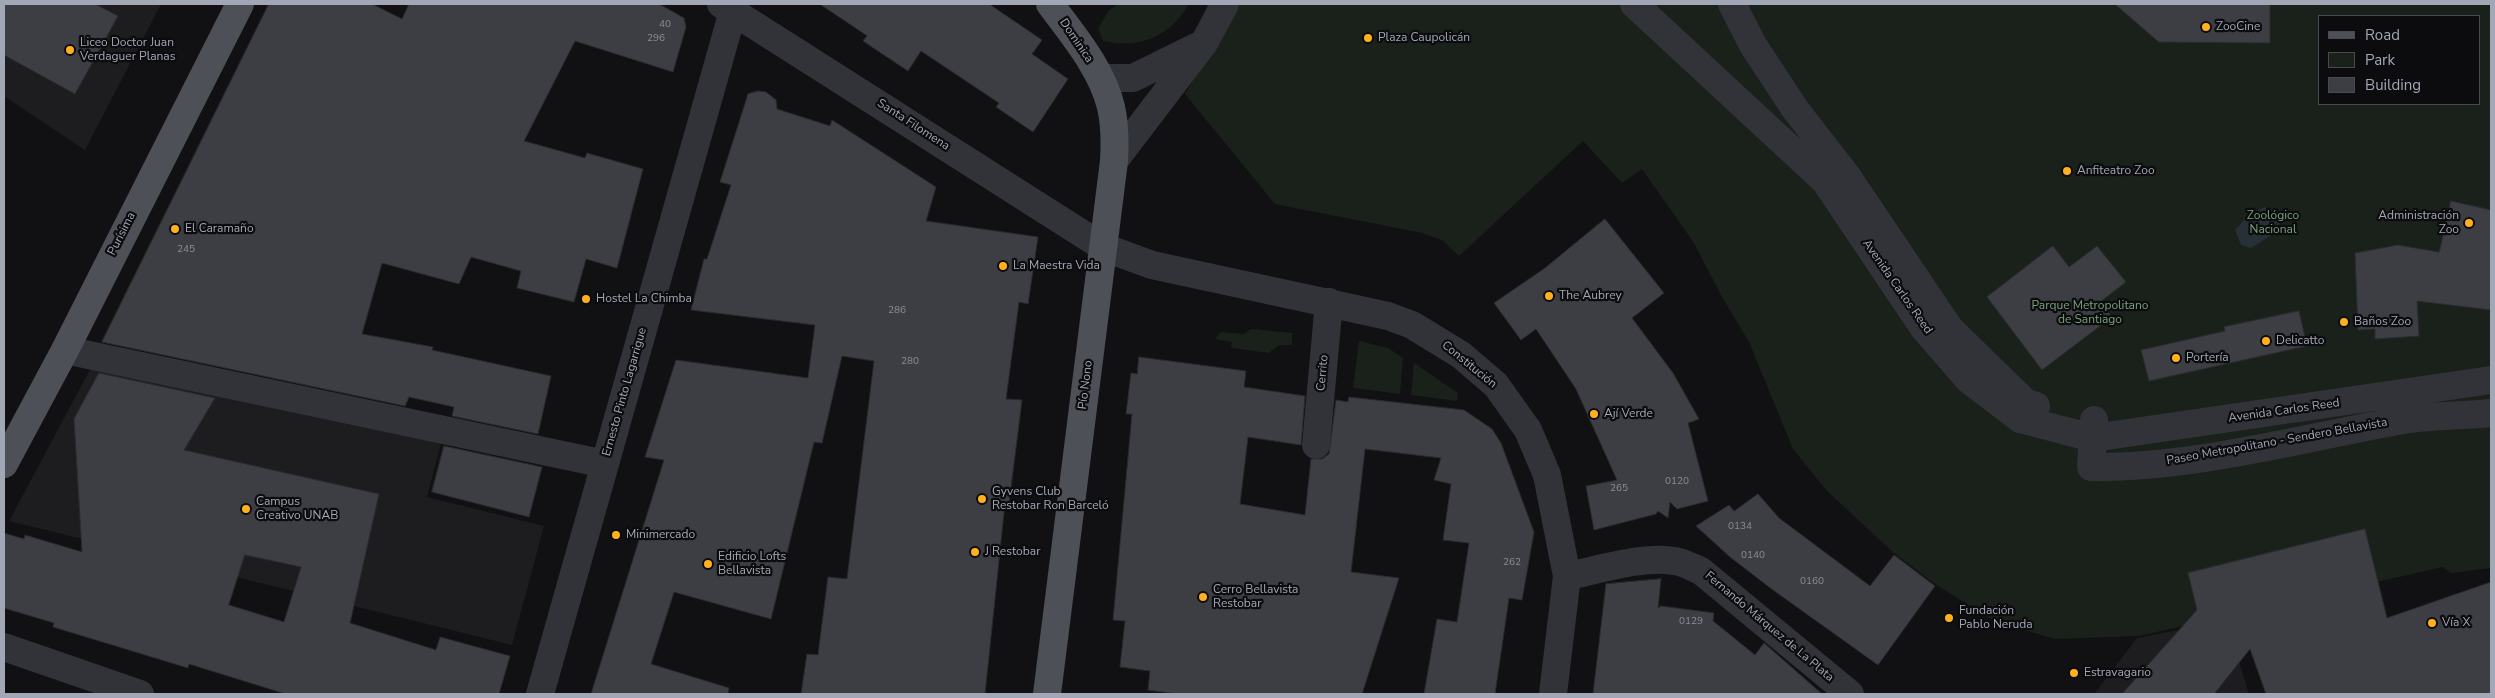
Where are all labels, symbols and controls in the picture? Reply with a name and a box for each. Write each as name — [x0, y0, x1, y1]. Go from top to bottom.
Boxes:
legend — [2318, 15, 2480, 105]
street label: Dominica — [1056, 16, 1096, 66]
house number: 40 — [659, 19, 671, 31]
place label: ZooCine — [2216, 20, 2260, 34]
marker: ZooCine — [2200, 21, 2212, 33]
text: Road — [2365, 25, 2400, 45]
place label: Plaza Caupolicán — [1378, 31, 1470, 45]
marker: Plaza Caupolicán — [1362, 32, 1374, 44]
house number: 296 — [647, 33, 665, 45]
place label: Liceo Doctor Juan Verdaguer Planas — [80, 36, 176, 64]
marker: Liceo Doctor Juan Verdaguer Planas — [64, 44, 76, 56]
text: Park — [2365, 50, 2395, 70]
text: Building — [2365, 75, 2421, 95]
street label: Santa Filomena — [874, 96, 952, 154]
place label: Anfiteatro Zoo — [2077, 164, 2155, 178]
marker: Anfiteatro Zoo — [2061, 165, 2073, 177]
park label: Zoológico Nacional — [2247, 209, 2299, 237]
place label: Administración Zoo — [2378, 209, 2459, 237]
street label: Purísima — [105, 210, 139, 258]
marker: Administración Zoo — [2463, 217, 2475, 229]
place label: El Caramaño — [185, 222, 254, 236]
marker: El Caramaño — [169, 223, 181, 235]
street label: Avenida Carlos Reed — [1859, 237, 1935, 337]
house number: 245 — [177, 244, 195, 256]
place label: La Maestra Vida — [1013, 259, 1100, 273]
marker: La Maestra Vida — [997, 260, 1009, 272]
place label: The Aubrey — [1559, 289, 1622, 303]
marker: The Aubrey — [1543, 290, 1555, 302]
place label: Hostel La Chimba — [596, 292, 692, 306]
marker: Hostel La Chimba — [580, 293, 592, 305]
park label: Parque Metropolitano de Santiago — [2032, 299, 2148, 327]
house number: 286 — [888, 305, 906, 317]
place label: Baños Zoo — [2354, 315, 2411, 329]
marker: Baños Zoo — [2338, 316, 2350, 328]
street label: Ernesto Pinto Lagarrigue — [600, 326, 650, 458]
place label: Delicatto — [2276, 334, 2324, 348]
marker: Delicatto — [2260, 335, 2272, 347]
street label: Constitución — [1439, 338, 1499, 392]
place label: Portería — [2186, 351, 2229, 365]
marker: Portería — [2170, 352, 2182, 364]
street label: Cerrito — [1314, 354, 1332, 392]
house number: 280 — [901, 356, 919, 368]
street label: Pío Nono — [1076, 360, 1096, 410]
street label: Avenida Carlos Reed — [2227, 396, 2341, 426]
place label: Ají Verde — [1604, 407, 1653, 421]
marker: Ají Verde — [1588, 408, 1600, 420]
street label: Paseo Metropolitano - Sendero Bellavista — [2166, 415, 2388, 469]
house number: 0120 — [1665, 476, 1689, 488]
house number: 265 — [1610, 483, 1628, 495]
place label: Gyvens Club Restobar Ron Barceló — [992, 485, 1109, 513]
marker: Gyvens Club Restobar Ron Barceló — [976, 493, 988, 505]
place label: Campus Creativo UNAB — [256, 495, 338, 523]
marker: Campus Creativo UNAB — [240, 503, 252, 515]
house number: 0134 — [1728, 521, 1752, 533]
place label: Minimercado — [626, 528, 695, 542]
marker: Minimercado — [610, 529, 622, 541]
place label: J Restobar — [985, 545, 1040, 559]
marker: J Restobar — [969, 546, 981, 558]
place label: Edificio Lofts Bellavista — [718, 550, 786, 578]
house number: 0140 — [1741, 550, 1765, 562]
house number: 262 — [1503, 557, 1521, 569]
marker: Edificio Lofts Bellavista — [702, 558, 714, 570]
street label: Fernando Márquez de La Plata — [1702, 569, 1836, 685]
house number: 0160 — [1800, 576, 1824, 588]
place label: Cerro Bellavista Restobar — [1213, 583, 1298, 611]
marker: Cerro Bellavista Restobar — [1197, 591, 1209, 603]
place label: Fundación Pablo Neruda — [1959, 604, 2033, 632]
marker: Fundación Pablo Neruda — [1943, 612, 1955, 624]
house number: 0129 — [1679, 616, 1703, 628]
place label: Vía X — [2442, 616, 2470, 630]
marker: Vía X — [2426, 617, 2438, 629]
place label: Estravagario — [2084, 666, 2151, 680]
marker: Estravagario — [2068, 667, 2080, 679]

